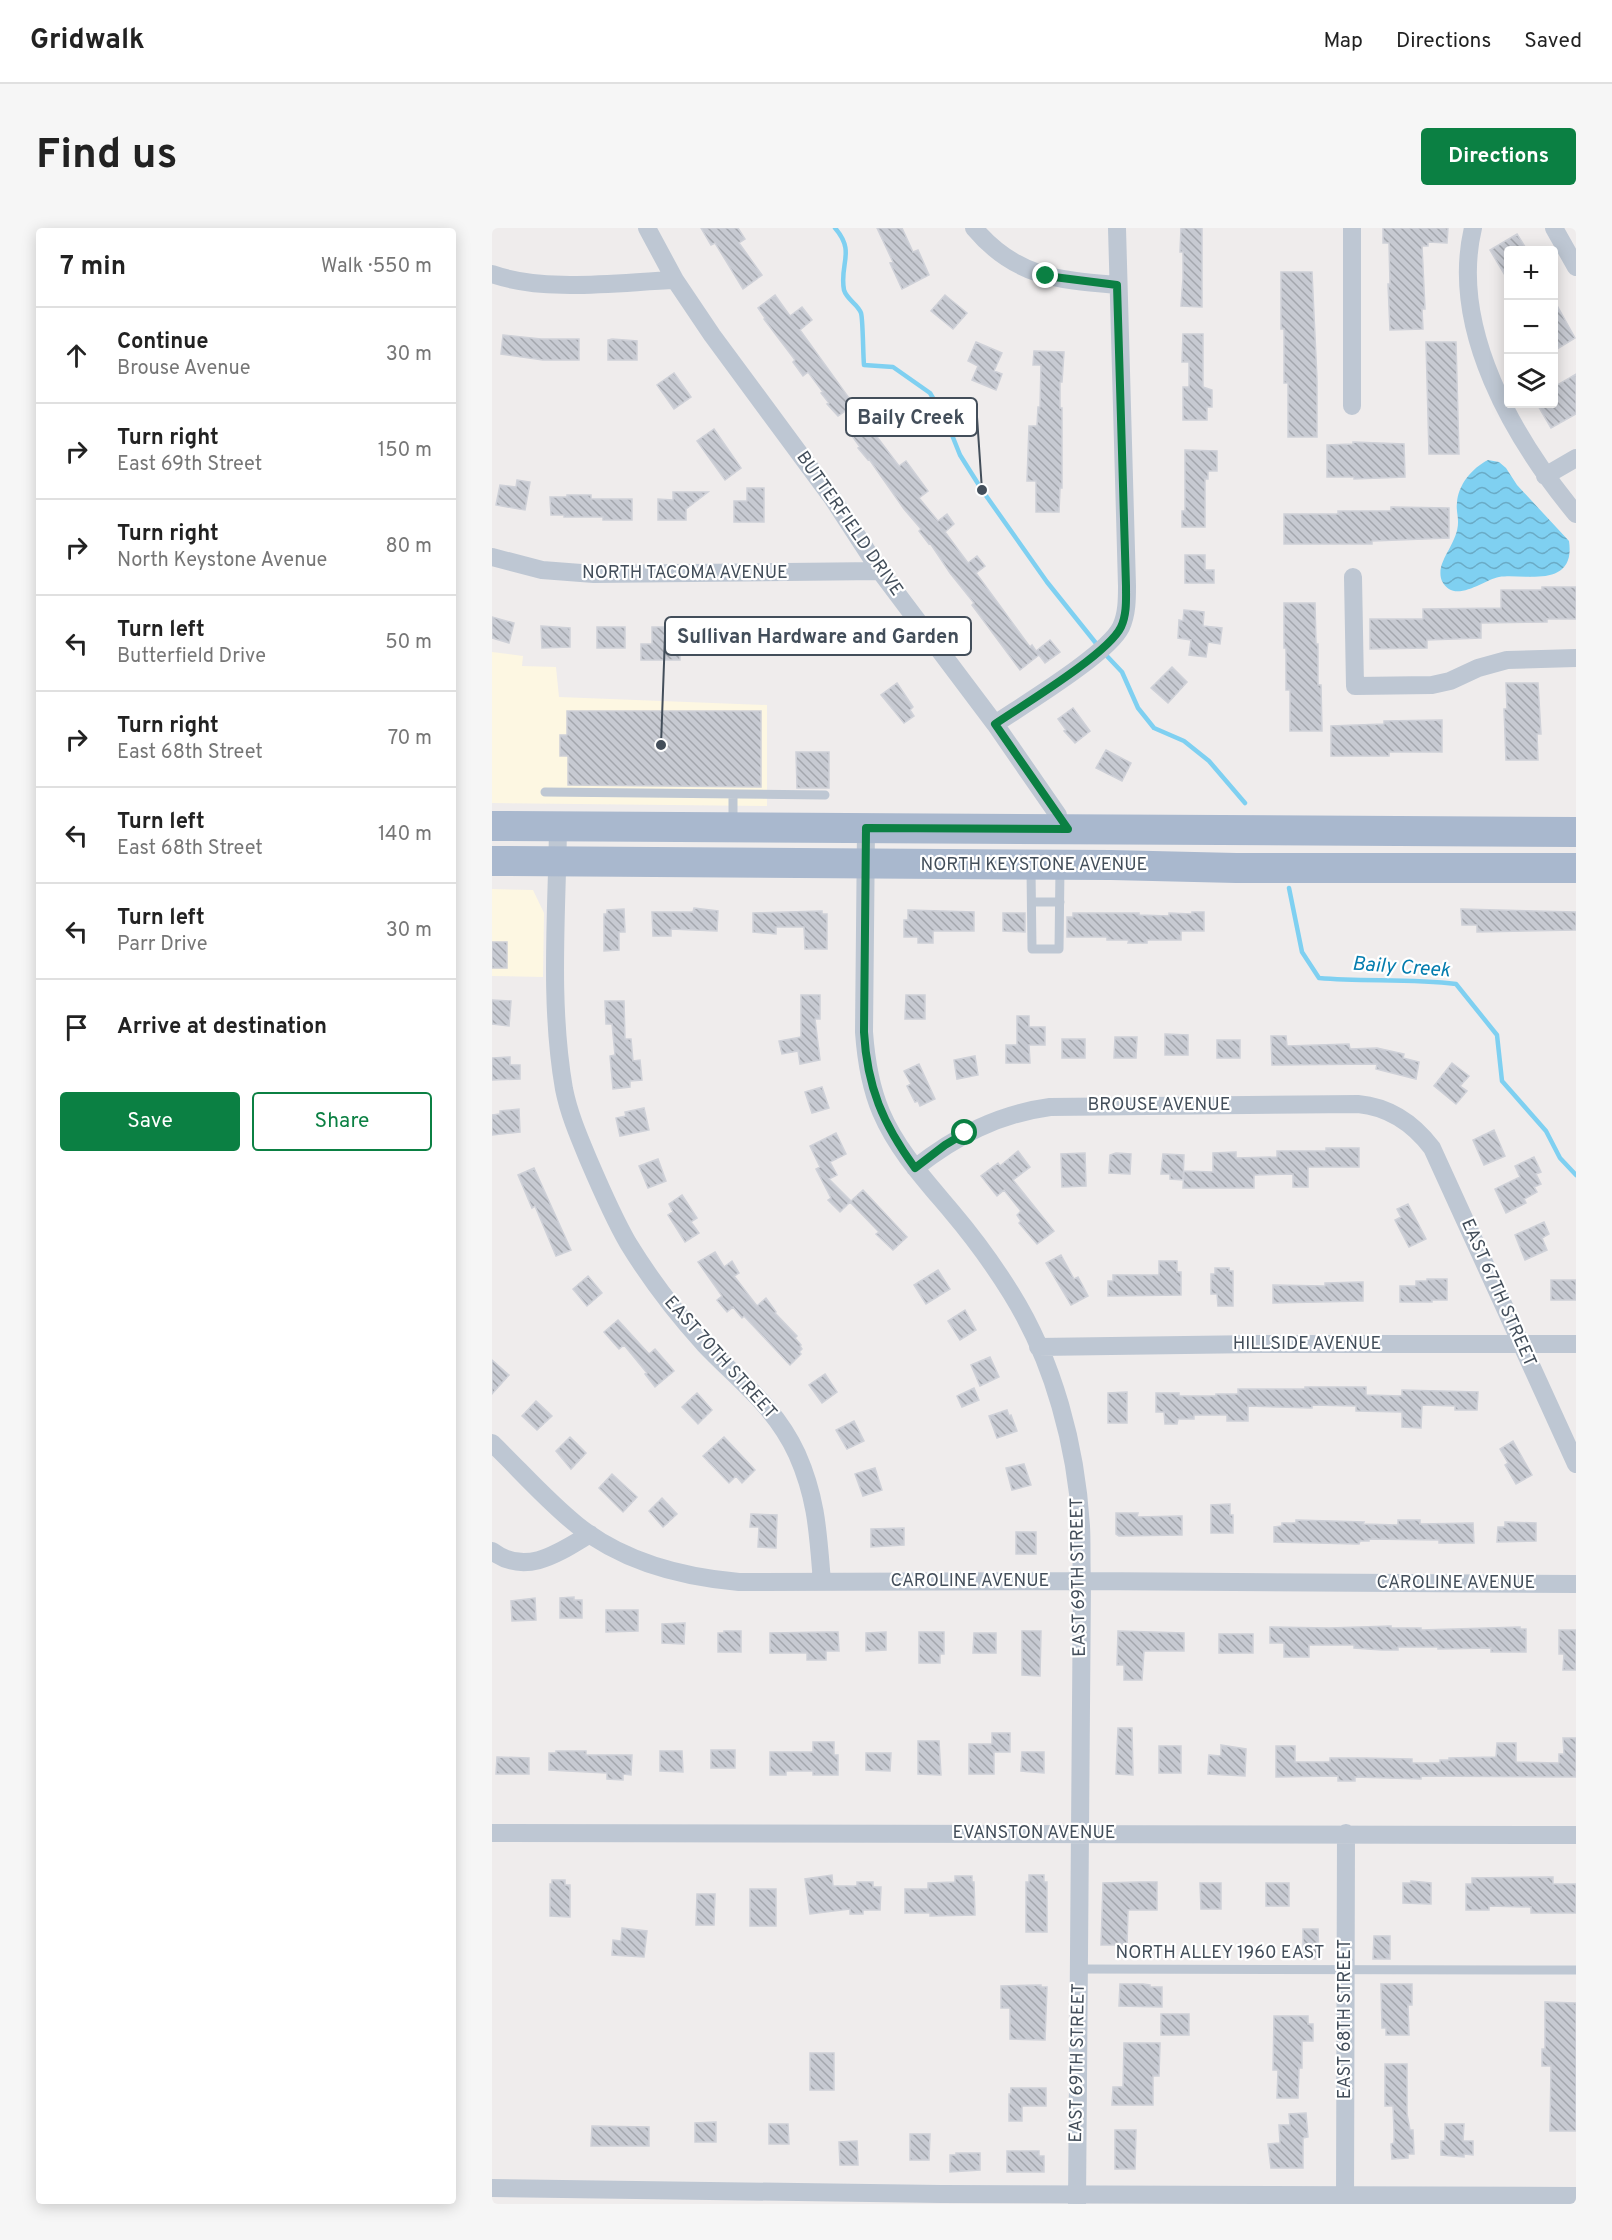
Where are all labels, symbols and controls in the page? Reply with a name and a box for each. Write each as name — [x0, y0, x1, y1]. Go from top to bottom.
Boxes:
text: Gridwalk — [30, 23, 145, 59]
text: Map — [1323, 28, 1363, 55]
text: Directions — [1396, 28, 1491, 55]
text: Saved — [1524, 28, 1582, 55]
button: Directions — [1421, 128, 1576, 185]
text: Find us — [36, 130, 177, 183]
map controls — [1504, 246, 1558, 408]
button: + — [1504, 246, 1558, 300]
text: 7 min — [60, 251, 126, 284]
text: Walk · 550 m — [321, 254, 432, 280]
route end — [1032, 262, 1058, 288]
button: − — [1504, 300, 1558, 354]
text: Continue — [117, 329, 208, 356]
icon: ahead — [60, 339, 93, 372]
text: 30 m — [386, 342, 432, 368]
button: layers — [1504, 354, 1558, 408]
text: Brouse Avenue — [117, 356, 251, 382]
callout: Baily Creek — [846, 398, 977, 436]
text: Baily Creek — [857, 406, 965, 432]
text: Turn right — [117, 425, 219, 452]
icon: right — [60, 435, 93, 468]
text: 150 m — [378, 438, 432, 464]
street label: BUTTERFIELD DRIVE — [790, 447, 908, 601]
text: East 69th Street — [117, 452, 262, 478]
text: Turn right — [117, 521, 219, 548]
icon: right — [60, 531, 93, 564]
text: 80 m — [386, 534, 432, 560]
text: North Keystone Avenue — [117, 548, 327, 574]
street label: NORTH TACOMA AVENUE — [582, 562, 788, 585]
text: Turn left — [117, 617, 205, 644]
callout: Sullivan Hardware and Garden — [665, 617, 971, 655]
text: Sullivan Hardware and Garden — [677, 625, 959, 651]
icon: left — [60, 627, 93, 660]
text: 50 m — [385, 630, 432, 656]
text: Butterfield Drive — [117, 644, 266, 670]
text: Turn right — [117, 713, 219, 740]
icon: right — [60, 723, 93, 756]
text: 70 m — [388, 726, 432, 752]
text: East 68th Street — [117, 740, 263, 766]
text: Turn left — [117, 809, 205, 836]
icon: left — [60, 819, 93, 852]
text: 140 m — [378, 822, 432, 848]
text: East 68th Street — [117, 836, 263, 862]
street label: NORTH KEYSTONE AVENUE — [921, 854, 1147, 877]
text: Turn left — [117, 905, 205, 932]
icon: left — [60, 915, 93, 948]
text: 30 m — [386, 918, 432, 944]
text: Parr Drive — [117, 932, 208, 958]
water label: Baily Creek — [1351, 952, 1452, 984]
icon: arrive — [60, 1011, 93, 1044]
text: Arrive at destination — [117, 1014, 327, 1041]
button: Save — [60, 1092, 240, 1151]
button: Share — [252, 1092, 432, 1151]
street label: BROUSE AVENUE — [1088, 1094, 1230, 1117]
route start — [951, 1119, 977, 1145]
street label: EAST 67TH STREET — [1455, 1215, 1541, 1371]
street label: EAST 70TH STREET — [658, 1291, 782, 1425]
street label: HILLSIDE AVENUE — [1233, 1333, 1381, 1356]
street label: EAST 69TH STREET — [1066, 1497, 1092, 1657]
street label: CAROLINE AVENUE — [891, 1570, 1049, 1593]
street label: CAROLINE AVENUE — [1377, 1572, 1535, 1595]
street label: EVANSTON AVENUE — [952, 1822, 1116, 1845]
street label: EAST 68TH STREET — [1334, 1939, 1357, 2099]
street label: NORTH ALLEY 1960 EAST — [1115, 1942, 1325, 1965]
street label: EAST 69TH STREET — [1065, 1983, 1091, 2143]

